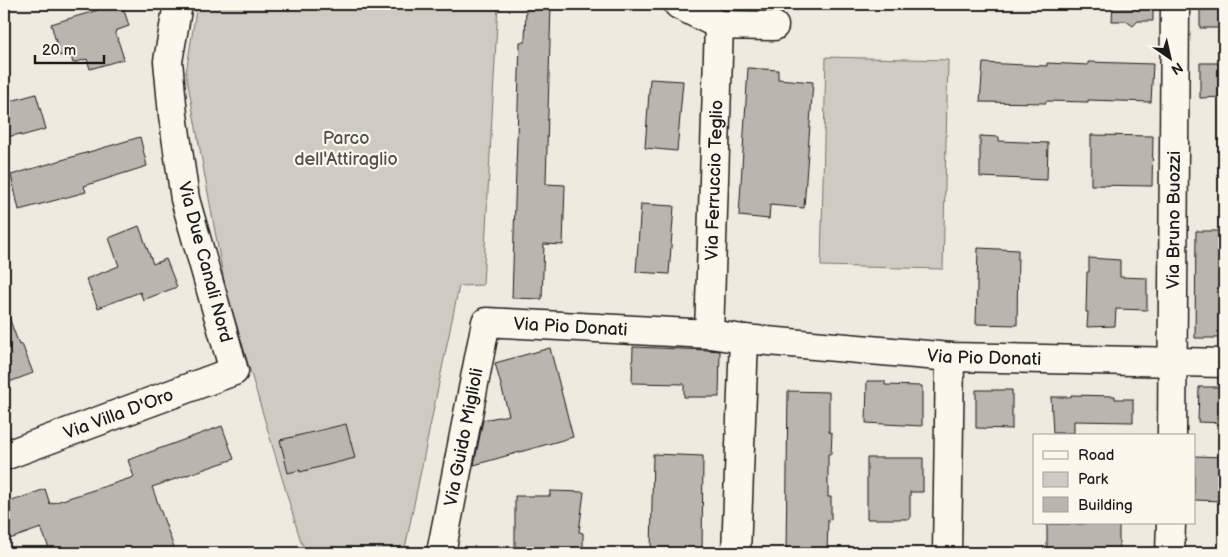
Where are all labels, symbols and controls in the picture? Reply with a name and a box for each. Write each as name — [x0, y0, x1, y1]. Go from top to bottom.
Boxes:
scale bar — [35, 32, 104, 64]
north arrow — [1146, 32, 1196, 82]
text: 20 m — [42, 41, 76, 60]
text: N — [1168, 58, 1186, 78]
street label: Via Ferruccio Teglio — [701, 99, 727, 261]
park label: Parco dell'Attiraglio — [294, 128, 398, 170]
street label: Via Bruno Buozzi — [1163, 151, 1184, 289]
street label: Via Due Canali Nord — [173, 179, 237, 345]
street label: Via Pio Donati — [513, 313, 628, 340]
street label: Via Pio Donati — [926, 345, 1042, 369]
street label: Via Guido Miglioli — [440, 366, 487, 508]
street label: Via Villa D'Oro — [61, 384, 176, 444]
legend — [1033, 434, 1196, 524]
text: Road — [1078, 446, 1114, 465]
text: Park — [1078, 470, 1109, 489]
text: Building — [1078, 496, 1133, 515]

